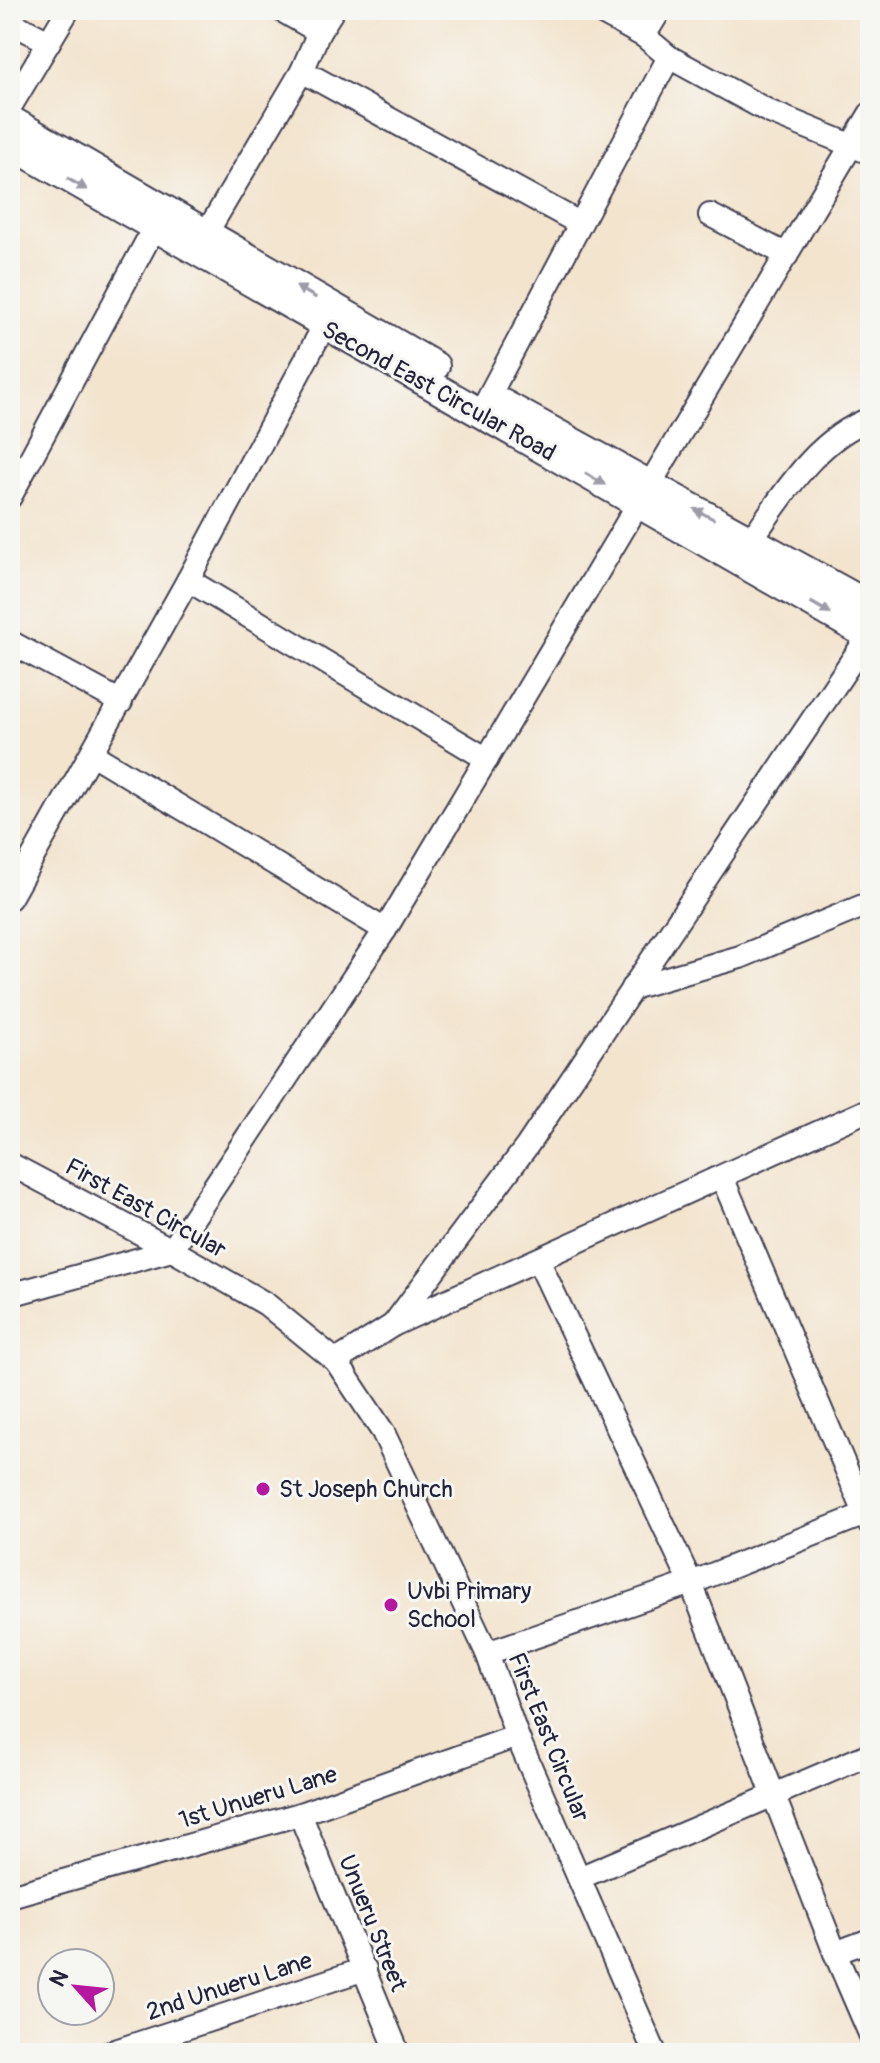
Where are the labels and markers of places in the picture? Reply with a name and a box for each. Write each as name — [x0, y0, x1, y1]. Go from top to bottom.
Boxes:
place label: St Joseph Church — [279, 1475, 453, 1504]
marker: St Joseph Church — [254, 1480, 272, 1498]
place label: Uvbi Primary School — [407, 1577, 531, 1634]
marker: Uvbi Primary School — [382, 1596, 400, 1614]

